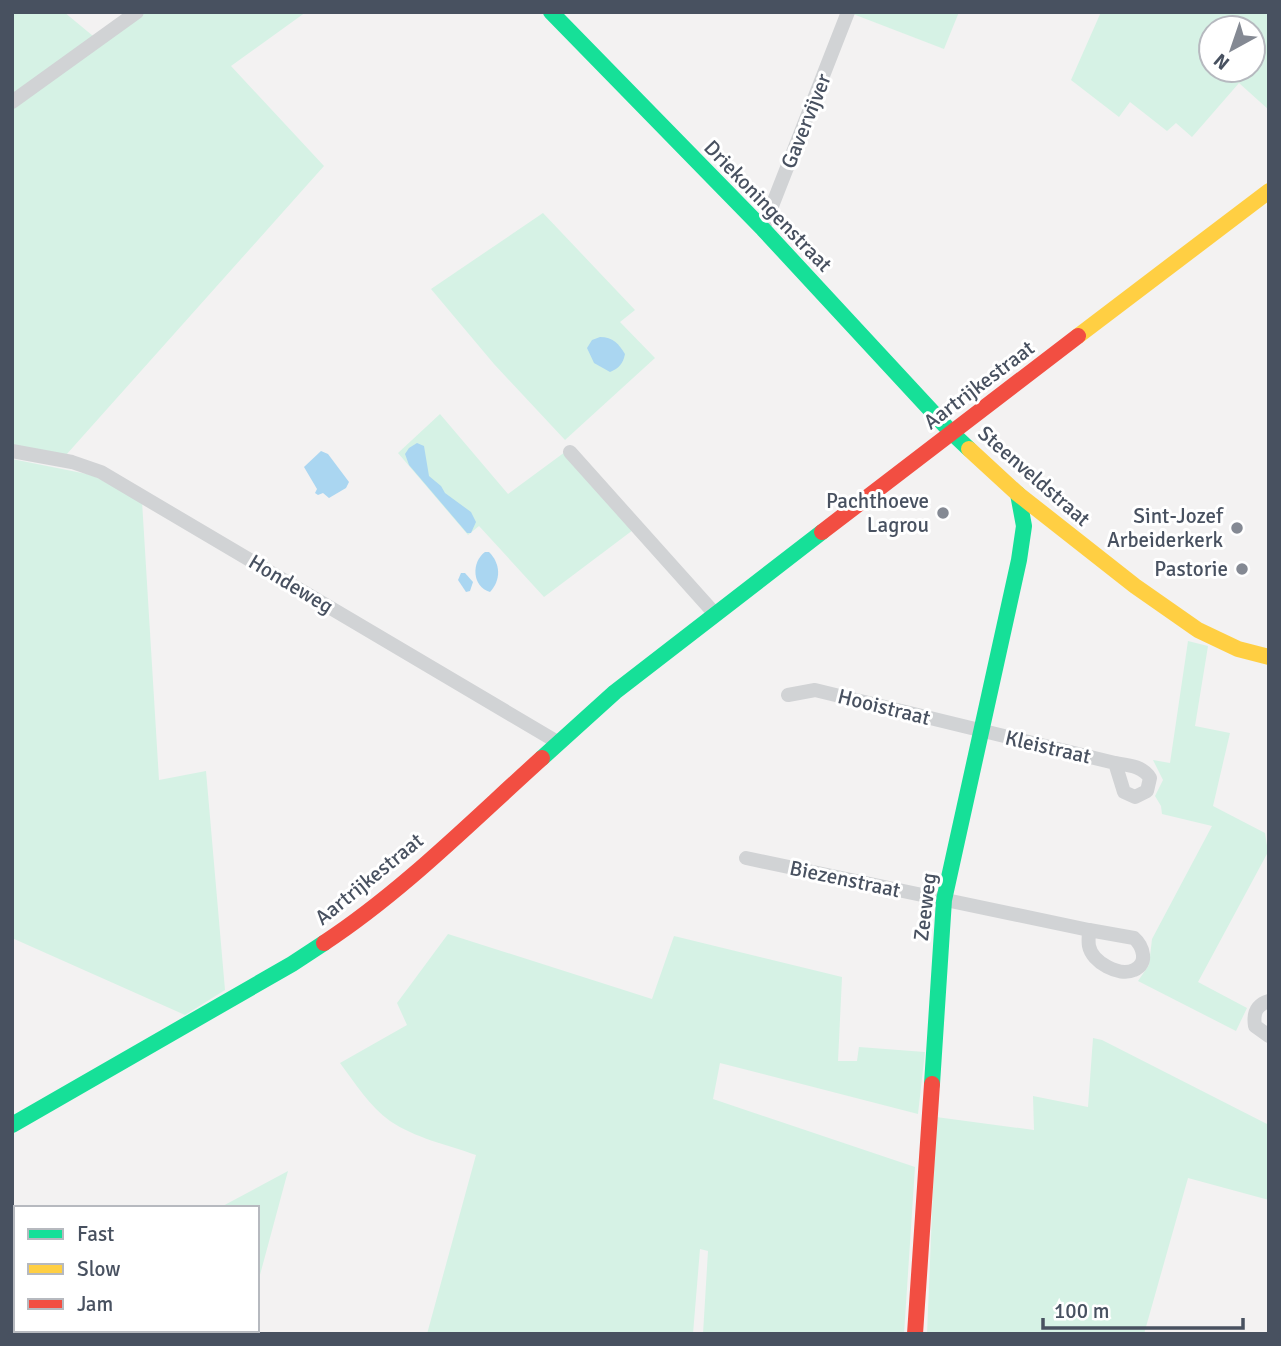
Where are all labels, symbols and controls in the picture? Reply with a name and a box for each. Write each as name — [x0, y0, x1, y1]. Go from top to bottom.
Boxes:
north arrow — [1197, 14, 1267, 84]
text: N — [1209, 48, 1234, 75]
street label: Gavervijver — [775, 69, 837, 172]
street label: Driekoningenstraat — [699, 135, 837, 277]
street label: Aartrijkestraat — [919, 335, 1039, 435]
street label: Steenveldstraat — [972, 420, 1096, 532]
place label: Pachthoeve Lagrou — [826, 488, 929, 538]
place label: Sint-Jozef Arbeiderkerk — [1107, 503, 1224, 553]
marker: Pachthoeve Lagrou — [935, 505, 951, 521]
marker: Sint-Jozef Arbeiderkerk — [1229, 520, 1245, 536]
street label: Hondeweg — [244, 549, 338, 619]
place label: Pastorie — [1154, 556, 1228, 582]
marker: Pastorie — [1234, 561, 1250, 577]
street label: Hooistraat — [835, 683, 933, 731]
street label: Kleistraat — [1003, 725, 1093, 769]
street label: Aartrijkestraat — [310, 827, 428, 931]
street label: Biezenstraat — [787, 855, 903, 903]
street label: Zeeweg — [908, 871, 942, 943]
legend — [14, 1206, 259, 1332]
text: Fast — [77, 1221, 114, 1247]
text: Slow — [77, 1256, 121, 1282]
scale bar — [1043, 1286, 1242, 1330]
text: Jam — [77, 1291, 113, 1317]
text: 100 m — [1054, 1298, 1109, 1324]

